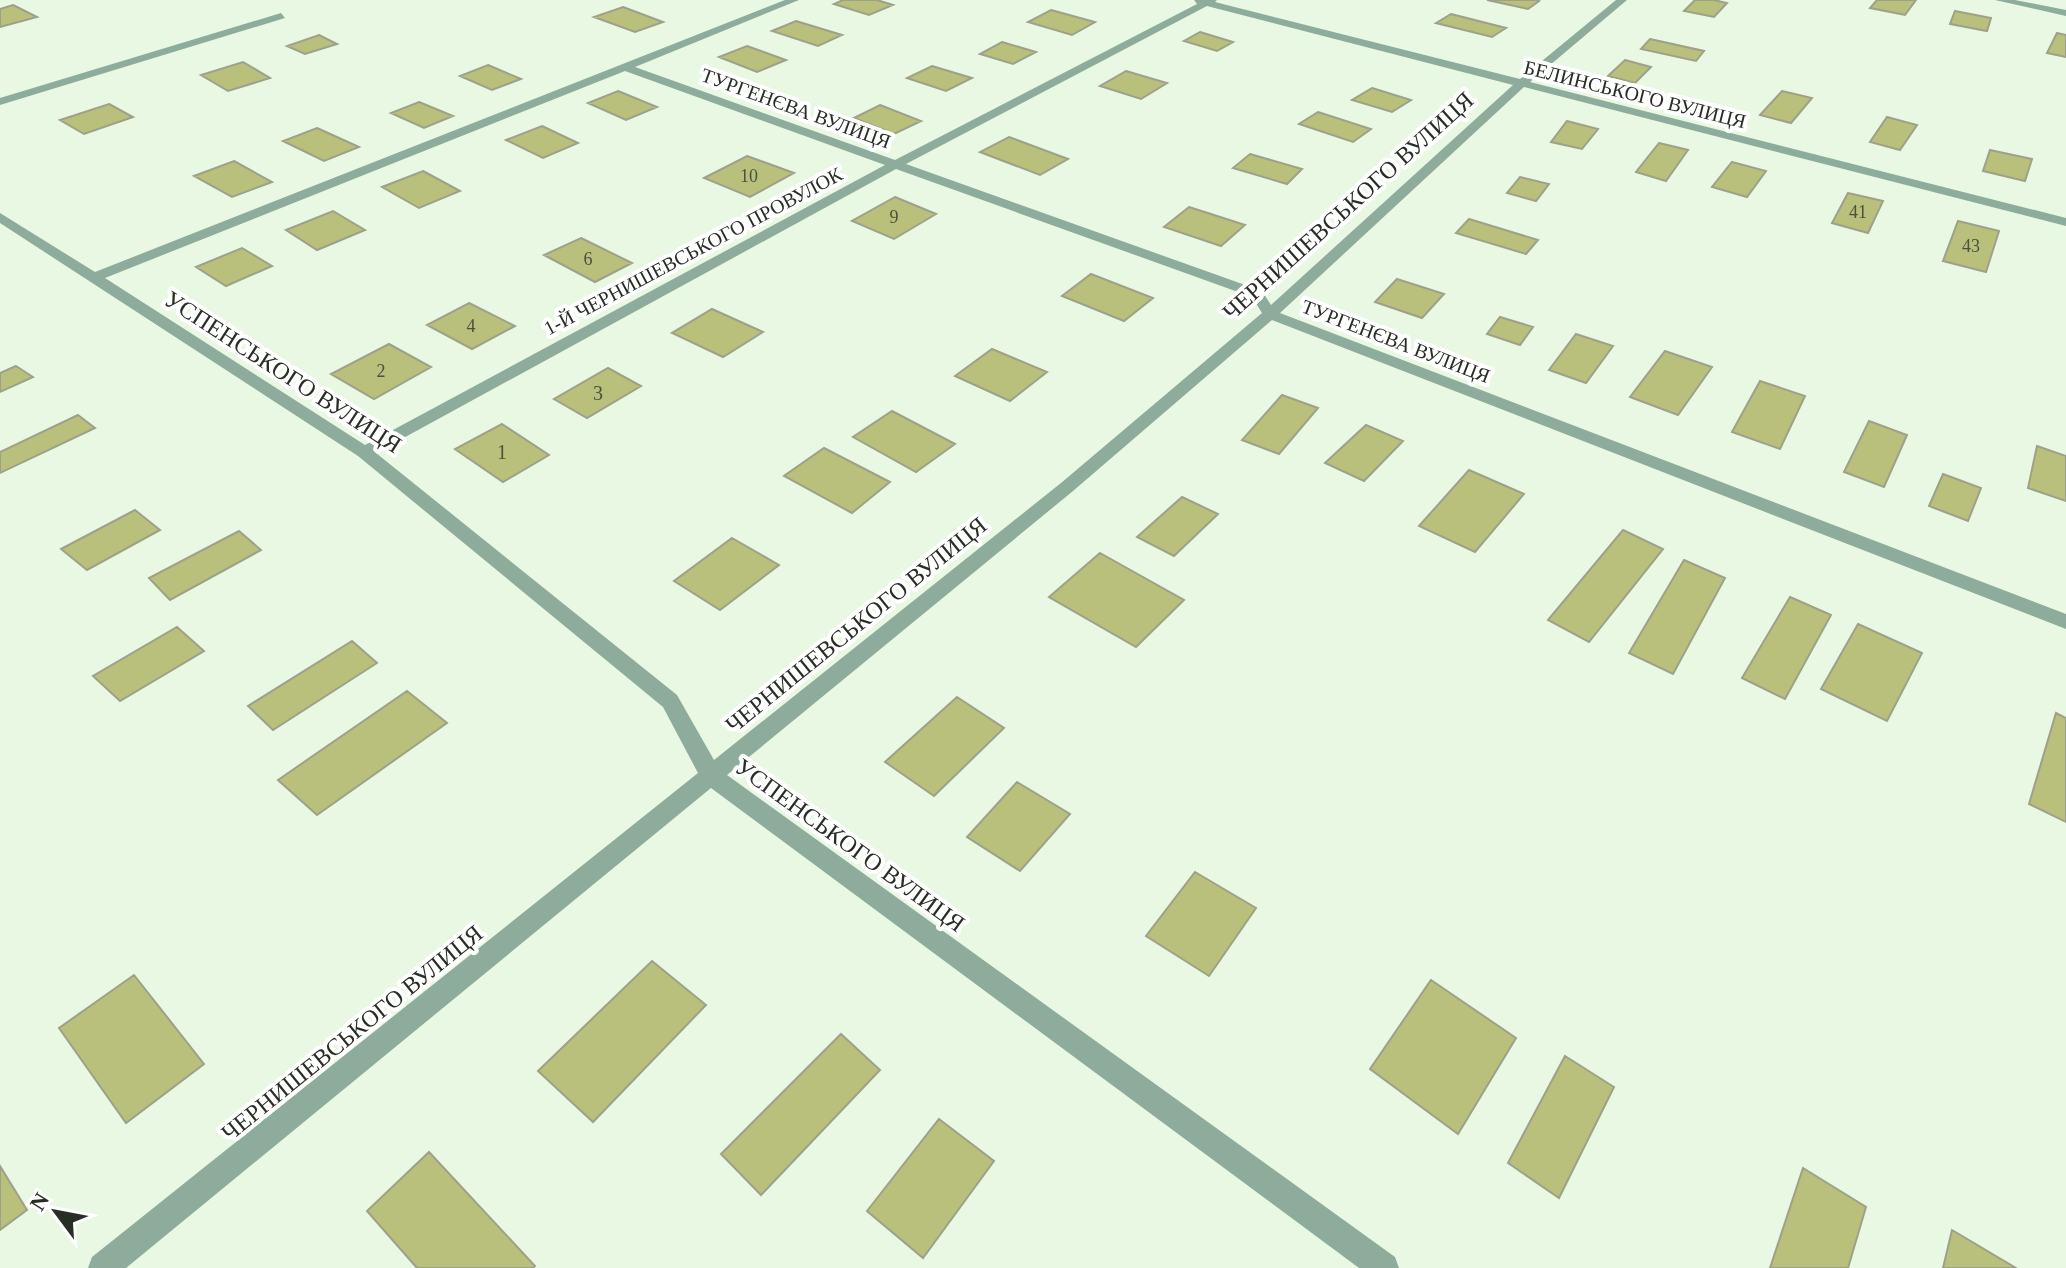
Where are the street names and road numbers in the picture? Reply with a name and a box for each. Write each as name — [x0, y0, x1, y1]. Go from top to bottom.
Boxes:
street label: БЕЛИНСЬКОГО ВУЛИЦЯ — [1522, 56, 1748, 133]
street label: ТУРГЕНЄВА ВУЛИЦЯ — [698, 63, 894, 153]
street label: ЧЕРНИШЕВСЬКОГО ВУЛИЦЯ — [1218, 87, 1478, 325]
street label: 1-Й ЧЕРНИШЕВСЬКОГО ПРОВУЛОК — [540, 162, 847, 339]
street label: УСПЕНСЬКОГО ВУЛИЦЯ — [160, 286, 406, 458]
street label: ТУРГЕНЄВА ВУЛИЦЯ — [1298, 295, 1493, 388]
street label: ЧЕРНИШЕВСЬКОГО ВУЛИЦЯ — [721, 512, 991, 738]
street label: УСПЕНСЬКОГО ВУЛИЦЯ — [730, 753, 970, 937]
street label: ЧЕРНИШЕВСЬКОГО ВУЛИЦЯ — [217, 920, 487, 1146]

